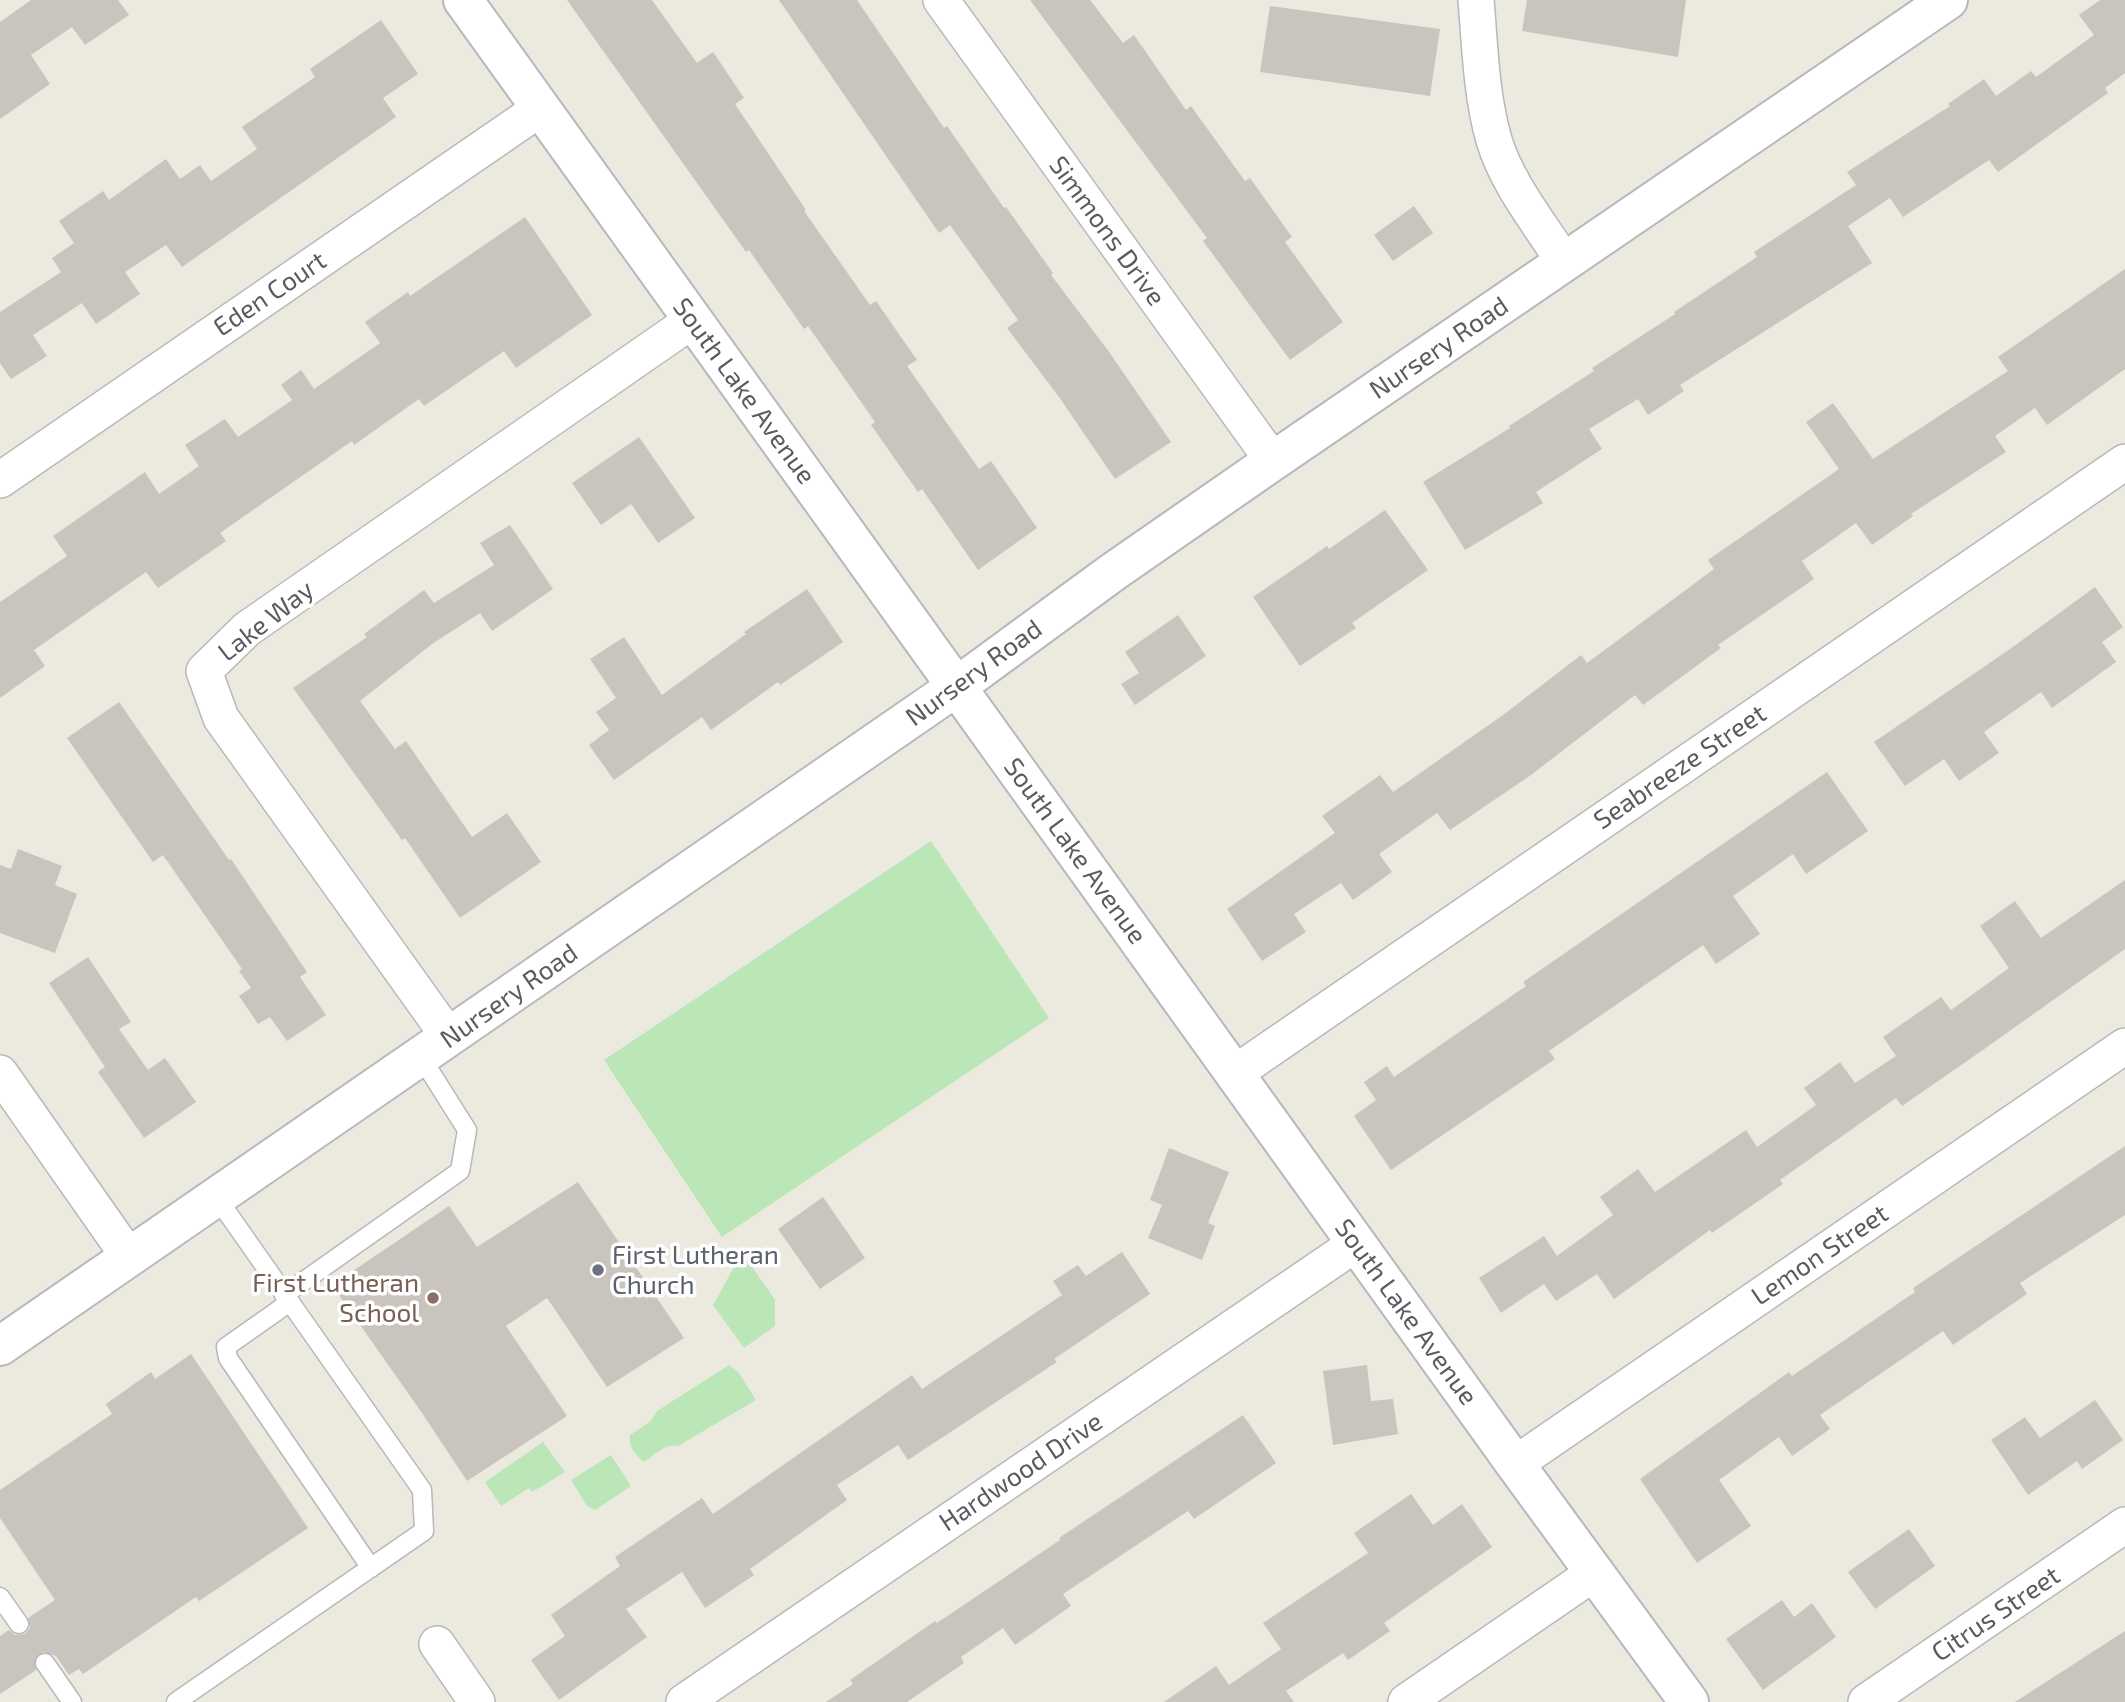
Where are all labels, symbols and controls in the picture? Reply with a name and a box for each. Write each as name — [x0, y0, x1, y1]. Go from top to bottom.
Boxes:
street label: Simmons Drive — [1042, 150, 1172, 312]
street label: Eden Court — [208, 245, 332, 343]
street label: Nursery Road — [1364, 290, 1514, 406]
street label: South Lake Avenue — [666, 292, 822, 490]
street label: Lake Way — [212, 574, 320, 668]
street label: Nursery Road — [900, 613, 1048, 733]
street label: Seabreeze Street — [1588, 698, 1772, 836]
street label: South Lake Avenue — [997, 752, 1153, 950]
street label: Nursery Road — [434, 937, 584, 1055]
street label: Lemon Street — [1746, 1198, 1894, 1312]
street label: South Lake Avenue — [1328, 1213, 1484, 1411]
place label: First Lutheran Church — [612, 1239, 779, 1300]
marker: First Lutheran Church — [590, 1262, 606, 1278]
place label: First Lutheran School — [252, 1267, 419, 1328]
marker: First Lutheran School — [425, 1290, 441, 1306]
street label: Hardwood Drive — [934, 1406, 1108, 1538]
street label: Citrus Street — [1926, 1560, 2066, 1668]

